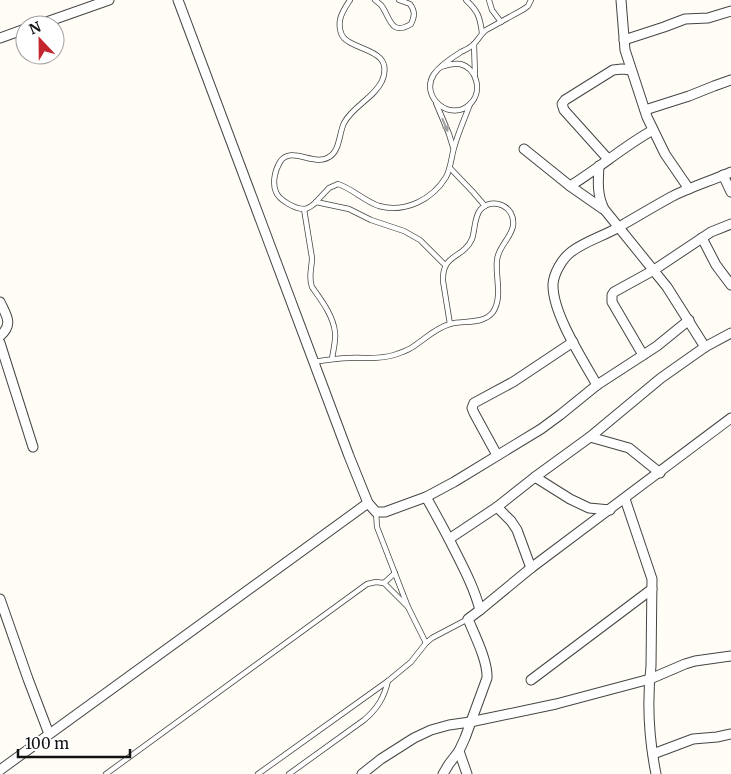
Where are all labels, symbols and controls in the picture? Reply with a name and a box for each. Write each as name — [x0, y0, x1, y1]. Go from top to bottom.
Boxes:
north arrow — [15, 15, 65, 65]
text: N — [27, 18, 44, 38]
one-way arrow — [442, 118, 450, 132]
scale bar — [18, 726, 130, 758]
text: 100 m — [25, 734, 69, 753]

